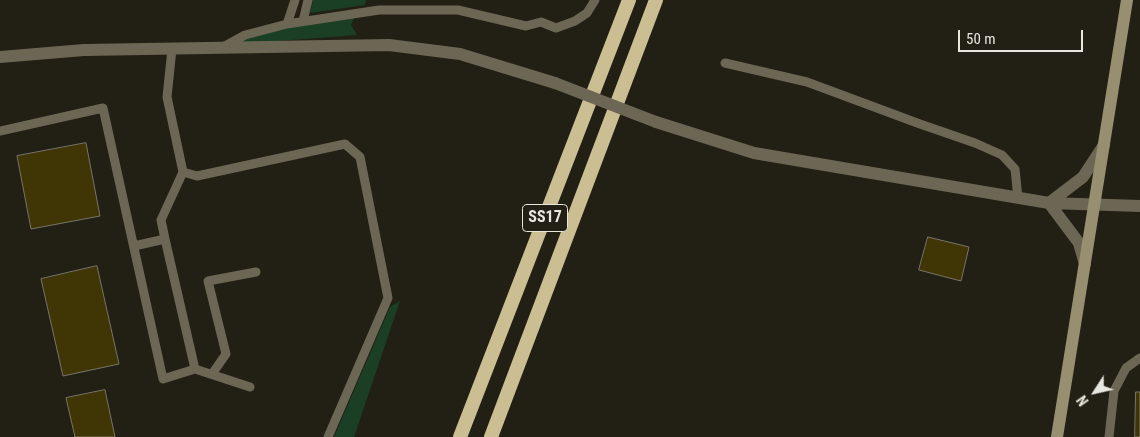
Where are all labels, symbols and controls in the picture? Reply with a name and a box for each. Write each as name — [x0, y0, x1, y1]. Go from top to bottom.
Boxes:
scale bar — [960, 20, 1085, 52]
text: 50 m — [966, 30, 996, 48]
road number: SS17 — [522, 204, 568, 232]
north arrow — [1070, 367, 1120, 417]
text: N — [1074, 393, 1092, 409]

